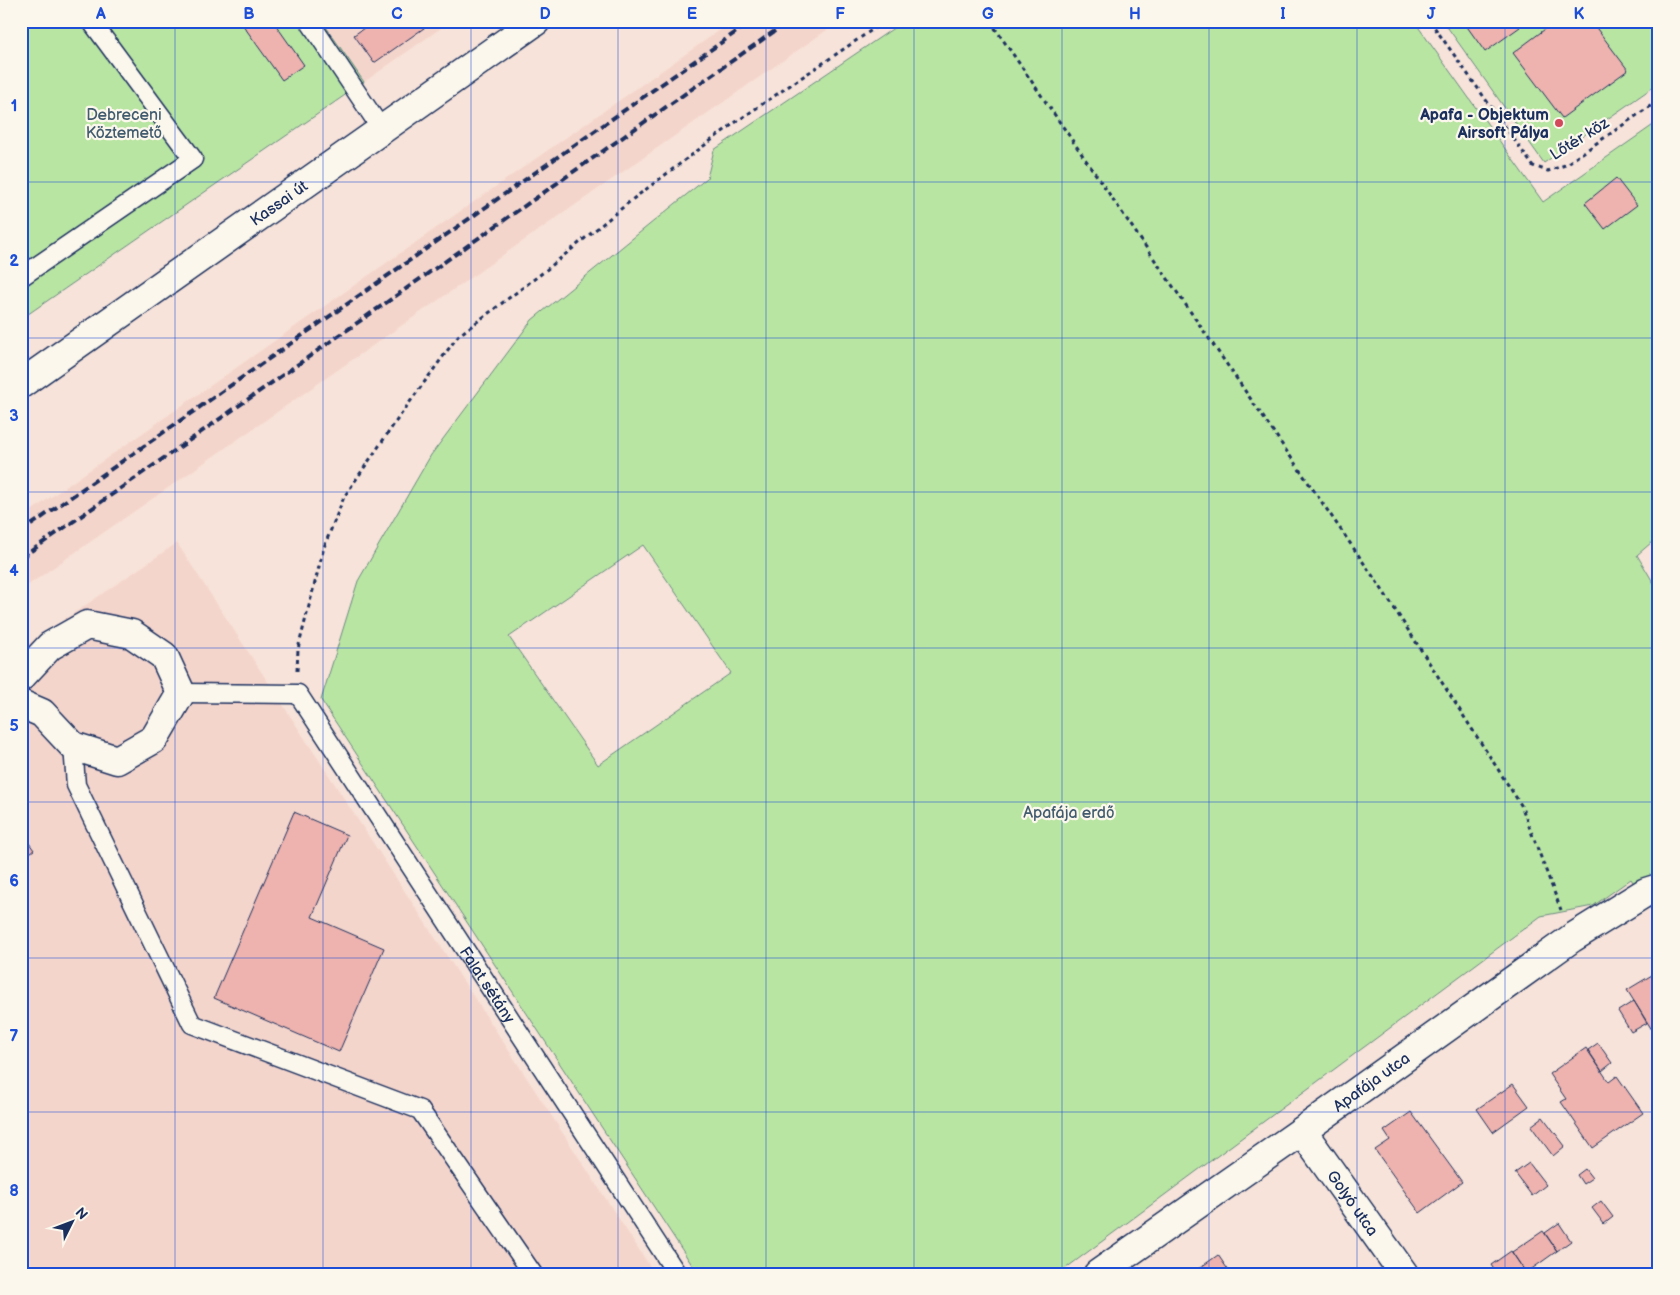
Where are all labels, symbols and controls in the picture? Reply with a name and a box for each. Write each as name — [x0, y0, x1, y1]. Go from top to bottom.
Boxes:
text: A — [95, 5, 106, 24]
text: B — [243, 5, 255, 24]
text: C — [391, 5, 403, 24]
text: D — [539, 5, 551, 24]
text: E — [687, 5, 697, 24]
text: F — [835, 5, 845, 24]
text: G — [982, 5, 994, 24]
text: H — [1129, 5, 1141, 24]
text: I — [1280, 5, 1286, 24]
text: J — [1427, 5, 1436, 24]
text: K — [1574, 5, 1585, 24]
text: 1 — [11, 97, 17, 116]
park label: Debreceni Köztemető — [86, 106, 162, 143]
place label: Apafa - Objektum Airsoft Pálya — [1419, 106, 1549, 143]
street label: Lőtér köz — [1547, 114, 1613, 165]
marker: Apafa - Objektum Airsoft Pálya — [1553, 117, 1565, 129]
street label: Kassai út — [247, 177, 312, 231]
text: 2 — [9, 252, 19, 271]
text: 3 — [9, 407, 19, 426]
text: 4 — [9, 562, 19, 581]
text: 5 — [9, 717, 19, 736]
park label: Apafája erdő — [1023, 804, 1115, 823]
text: 6 — [9, 872, 19, 891]
street label: Falat sétány — [455, 944, 519, 1028]
text: 7 — [10, 1027, 19, 1046]
street label: Apafája utca — [1330, 1049, 1414, 1117]
street label: Golyó utca — [1322, 1167, 1382, 1240]
text: 8 — [9, 1182, 19, 1201]
north arrow — [48, 1198, 98, 1248]
text: N — [71, 1204, 91, 1223]

